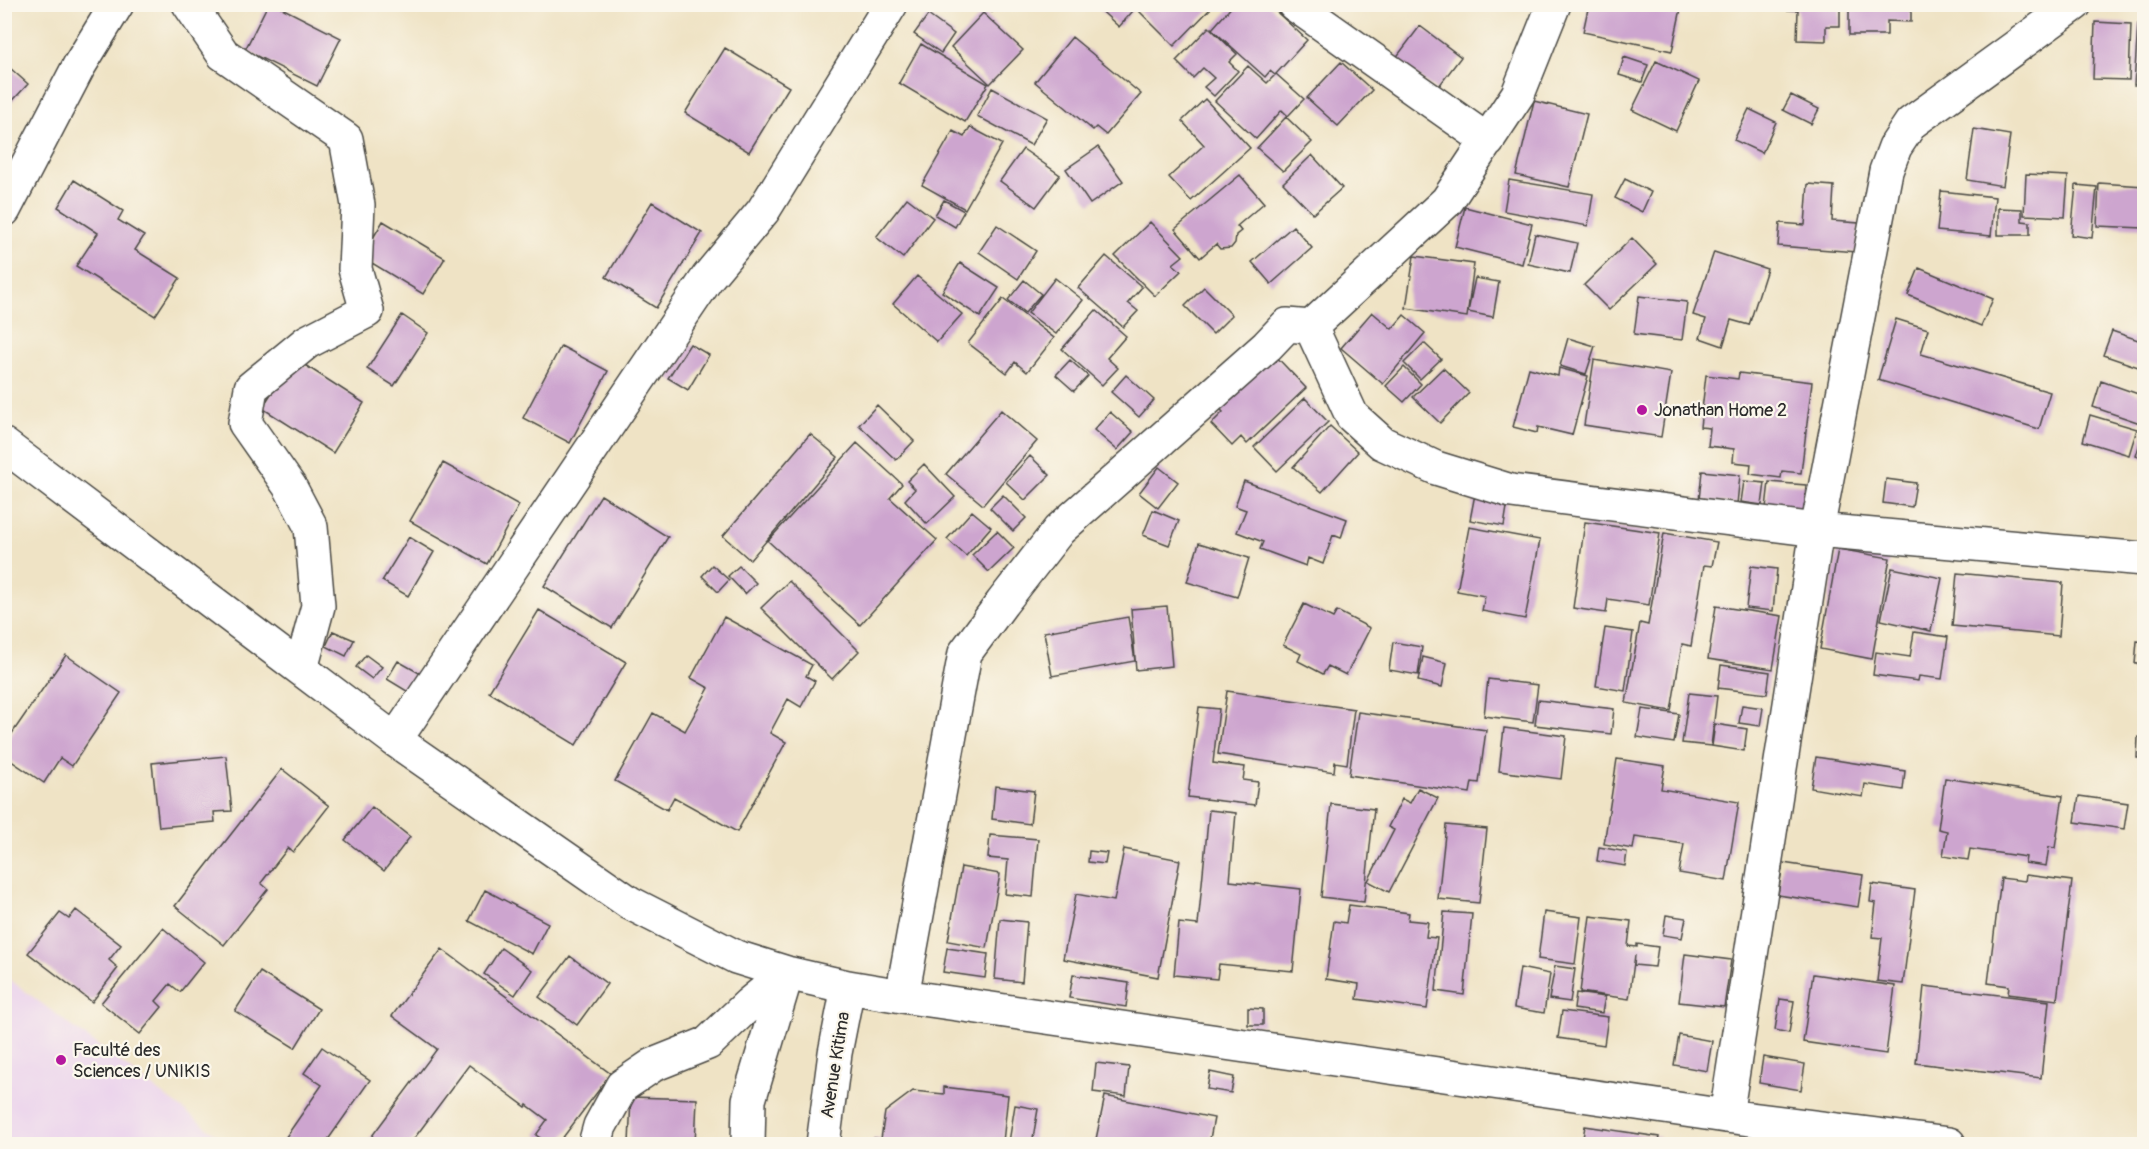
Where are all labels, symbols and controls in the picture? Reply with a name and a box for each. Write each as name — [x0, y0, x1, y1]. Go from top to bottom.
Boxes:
place label: Jonathan Home 2 — [1654, 399, 1787, 422]
marker: Jonathan Home 2 — [1635, 403, 1649, 417]
street label: Avenue Kitima — [816, 1010, 855, 1120]
place label: Faculté des Sciences / UNIKIS — [73, 1039, 210, 1083]
marker: Faculté des Sciences / UNIKIS — [54, 1053, 68, 1067]

